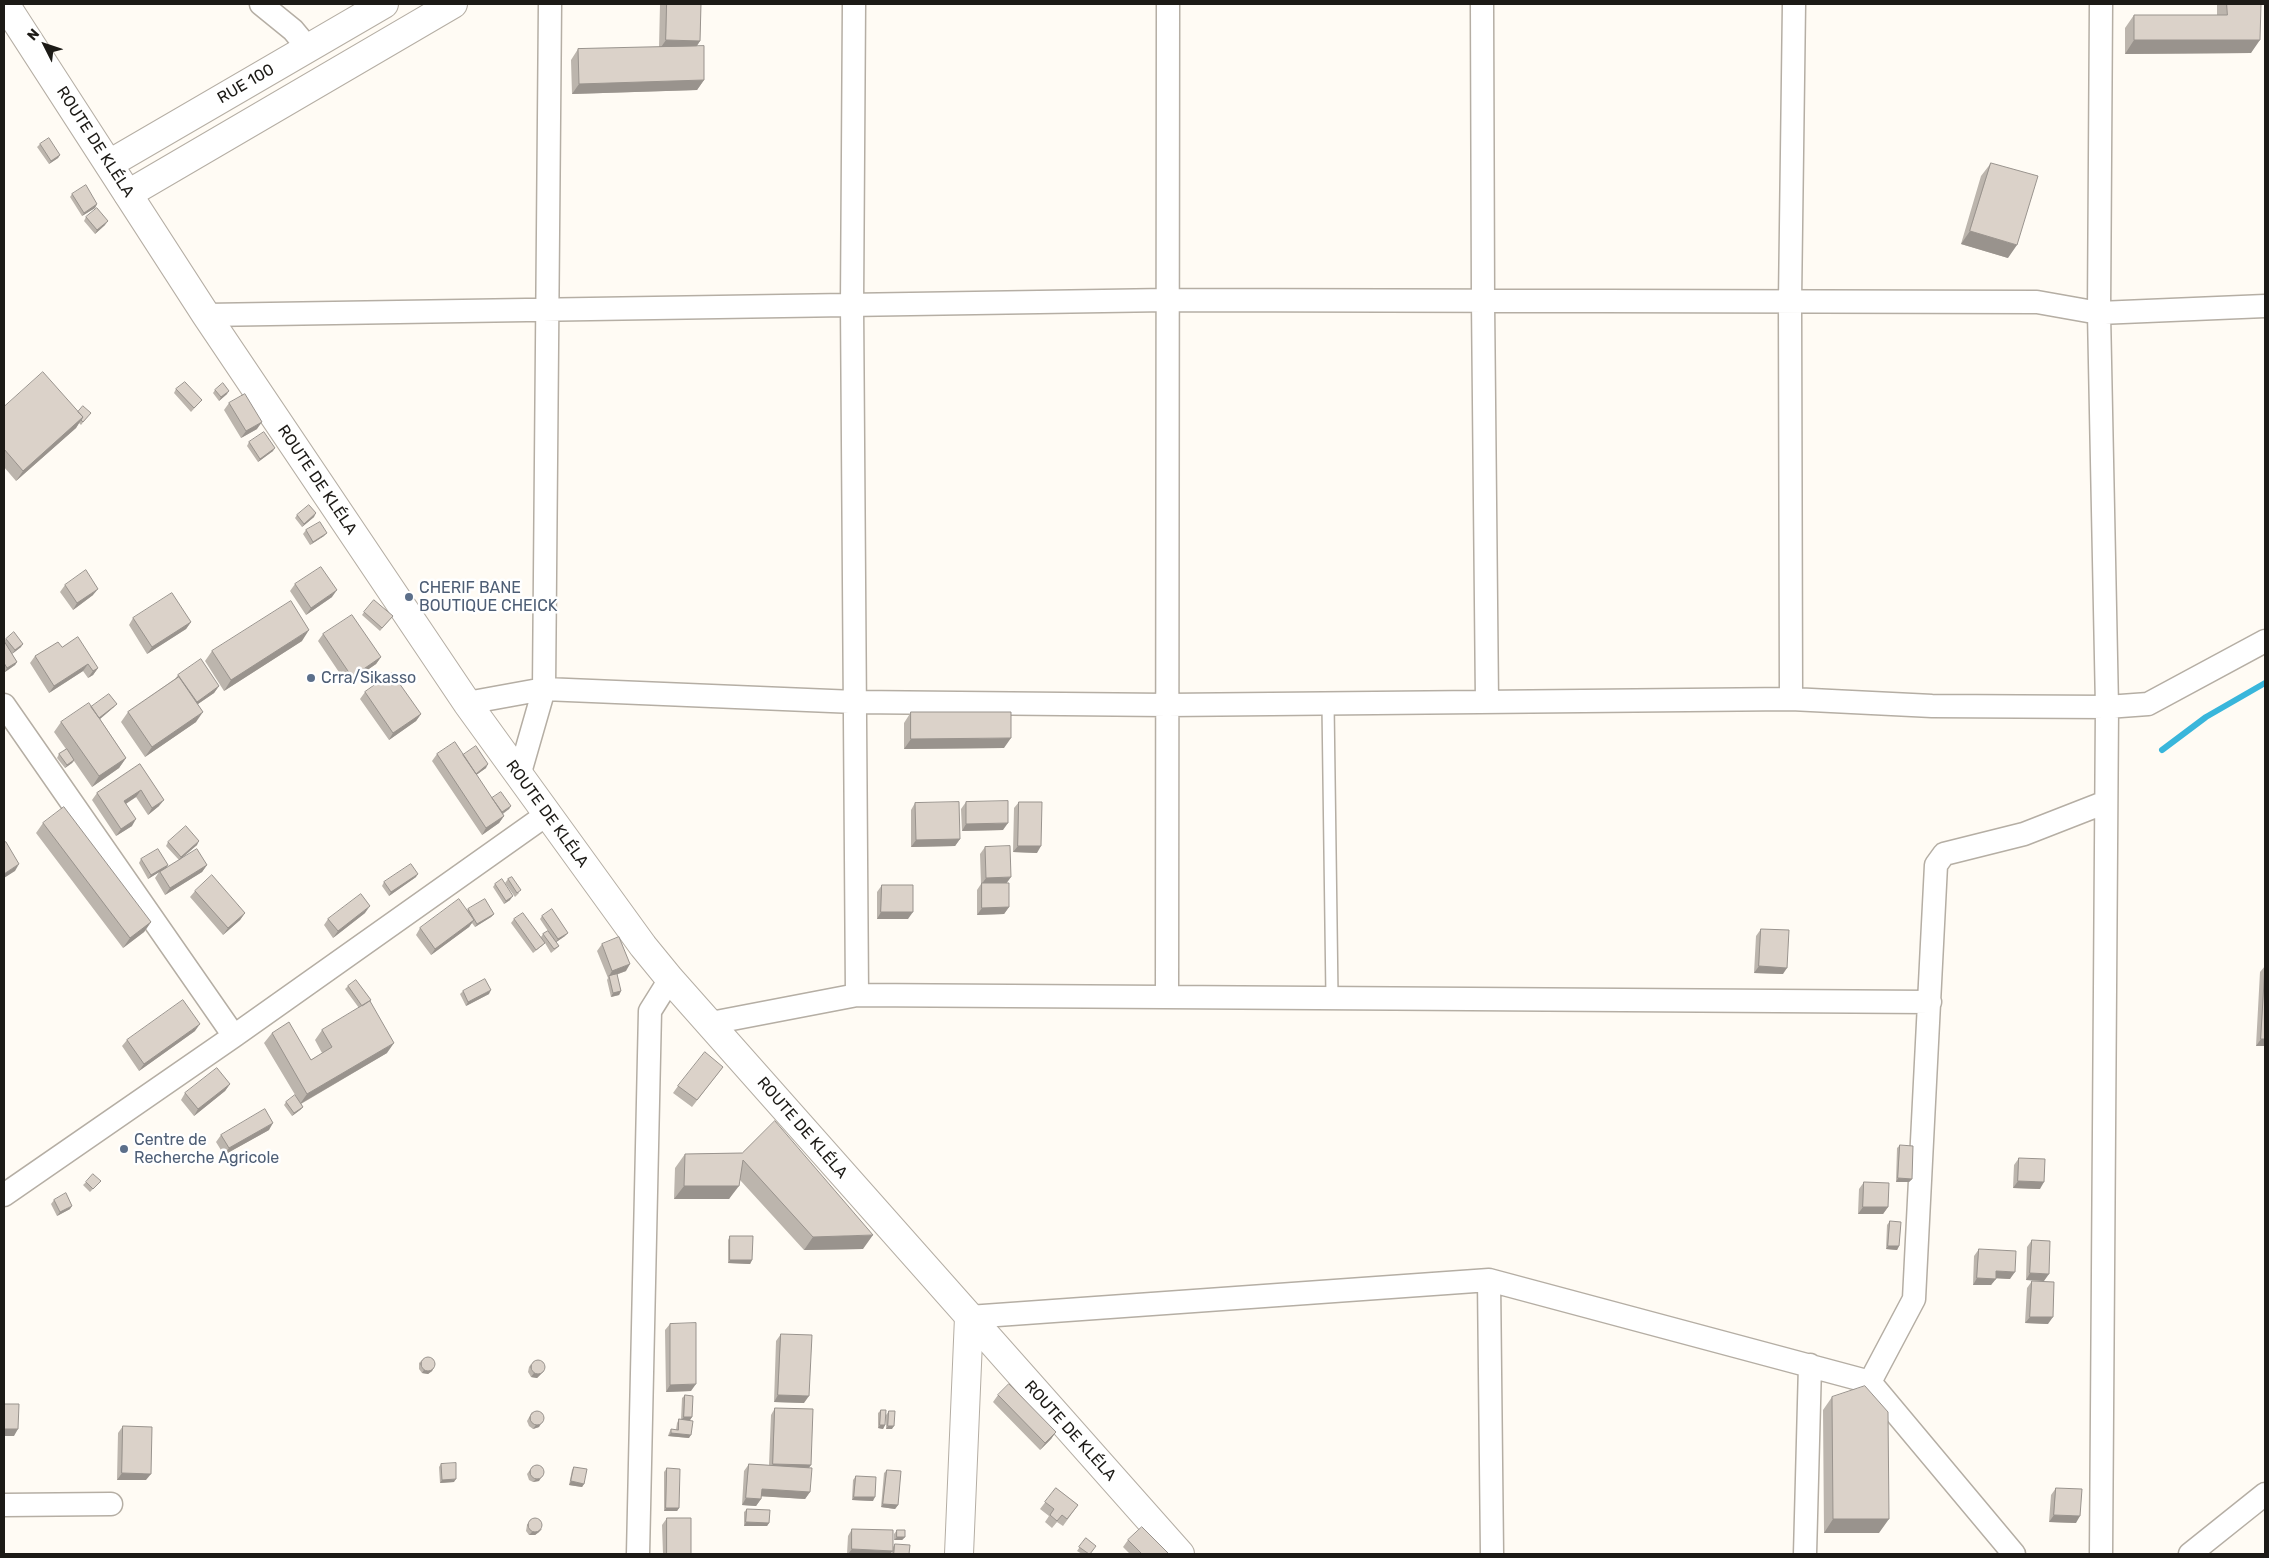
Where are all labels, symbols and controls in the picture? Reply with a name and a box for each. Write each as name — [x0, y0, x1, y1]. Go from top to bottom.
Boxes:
north arrow — [20, 20, 70, 70]
text: N — [24, 25, 43, 44]
street label: RUE 100 — [214, 60, 278, 108]
street label: ROUTE DE KLÉLA — [52, 83, 138, 201]
street label: ROUTE DE KLÉLA — [273, 422, 361, 538]
place label: CHERIF BANE BOUTIQUE CHEICK — [419, 578, 557, 616]
marker: CHERIF BANE BOUTIQUE CHEICK — [403, 591, 415, 603]
place label: Crra/Sikasso — [321, 668, 416, 688]
marker: Crra/Sikasso — [305, 672, 317, 684]
street label: ROUTE DE KLÉLA — [502, 757, 592, 871]
street label: ROUTE DE KLÉLA — [753, 1073, 851, 1183]
place label: Centre de Recherche Agricole — [134, 1130, 279, 1168]
marker: Centre de Recherche Agricole — [118, 1143, 130, 1155]
street label: ROUTE DE KLÉLA — [1020, 1377, 1120, 1485]

